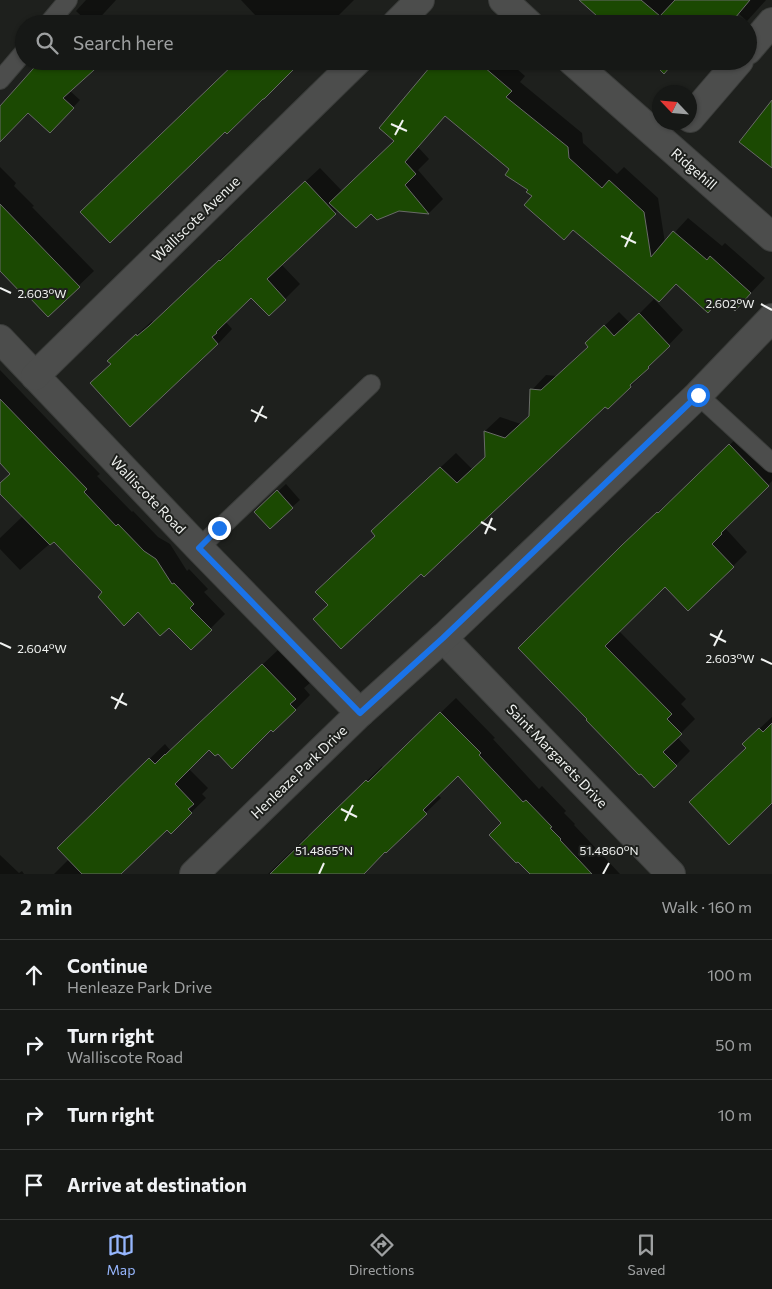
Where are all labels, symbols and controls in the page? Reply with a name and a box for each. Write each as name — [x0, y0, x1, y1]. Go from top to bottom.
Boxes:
search box — [15, 15, 757, 70]
icon: search — [33, 29, 61, 57]
text: Search here — [73, 31, 173, 54]
north arrow — [652, 85, 697, 130]
street label: Ridgehill — [668, 144, 721, 193]
street label: Walliscote Avenue — [148, 172, 243, 265]
text: 2.603°W — [17, 286, 67, 300]
text: 2.602°W — [706, 296, 755, 310]
route start — [687, 384, 710, 407]
street label: Walliscote Road — [107, 452, 190, 537]
route end — [208, 517, 231, 540]
text: 2.604°W — [17, 641, 67, 655]
text: 2.603°W — [705, 651, 755, 665]
street label: Saint Margarets Drive — [503, 700, 611, 811]
street label: Henleaze Park Drive — [247, 721, 350, 822]
text: 51.4865°N — [295, 843, 353, 857]
text: 51.4860°N — [580, 843, 638, 857]
text: 2 min — [20, 894, 72, 919]
text: Walk · 160 m — [662, 897, 752, 916]
text: Continue — [67, 954, 147, 977]
icon: ahead — [20, 961, 48, 989]
text: 100 m — [707, 965, 752, 984]
text: Henleaze Park Drive — [67, 977, 212, 996]
text: Turn right — [67, 1024, 154, 1047]
icon: right — [20, 1031, 48, 1059]
text: 50 m — [715, 1035, 752, 1054]
text: Walliscote Road — [67, 1047, 183, 1066]
icon: right — [20, 1101, 48, 1129]
text: Turn right — [67, 1103, 154, 1126]
text: 10 m — [718, 1105, 752, 1124]
icon: arrive — [20, 1171, 48, 1199]
text: Arrive at destination — [67, 1173, 247, 1196]
tab: Map — [107, 1231, 135, 1278]
tab: Directions — [349, 1231, 414, 1278]
tab: Saved — [628, 1231, 665, 1278]

